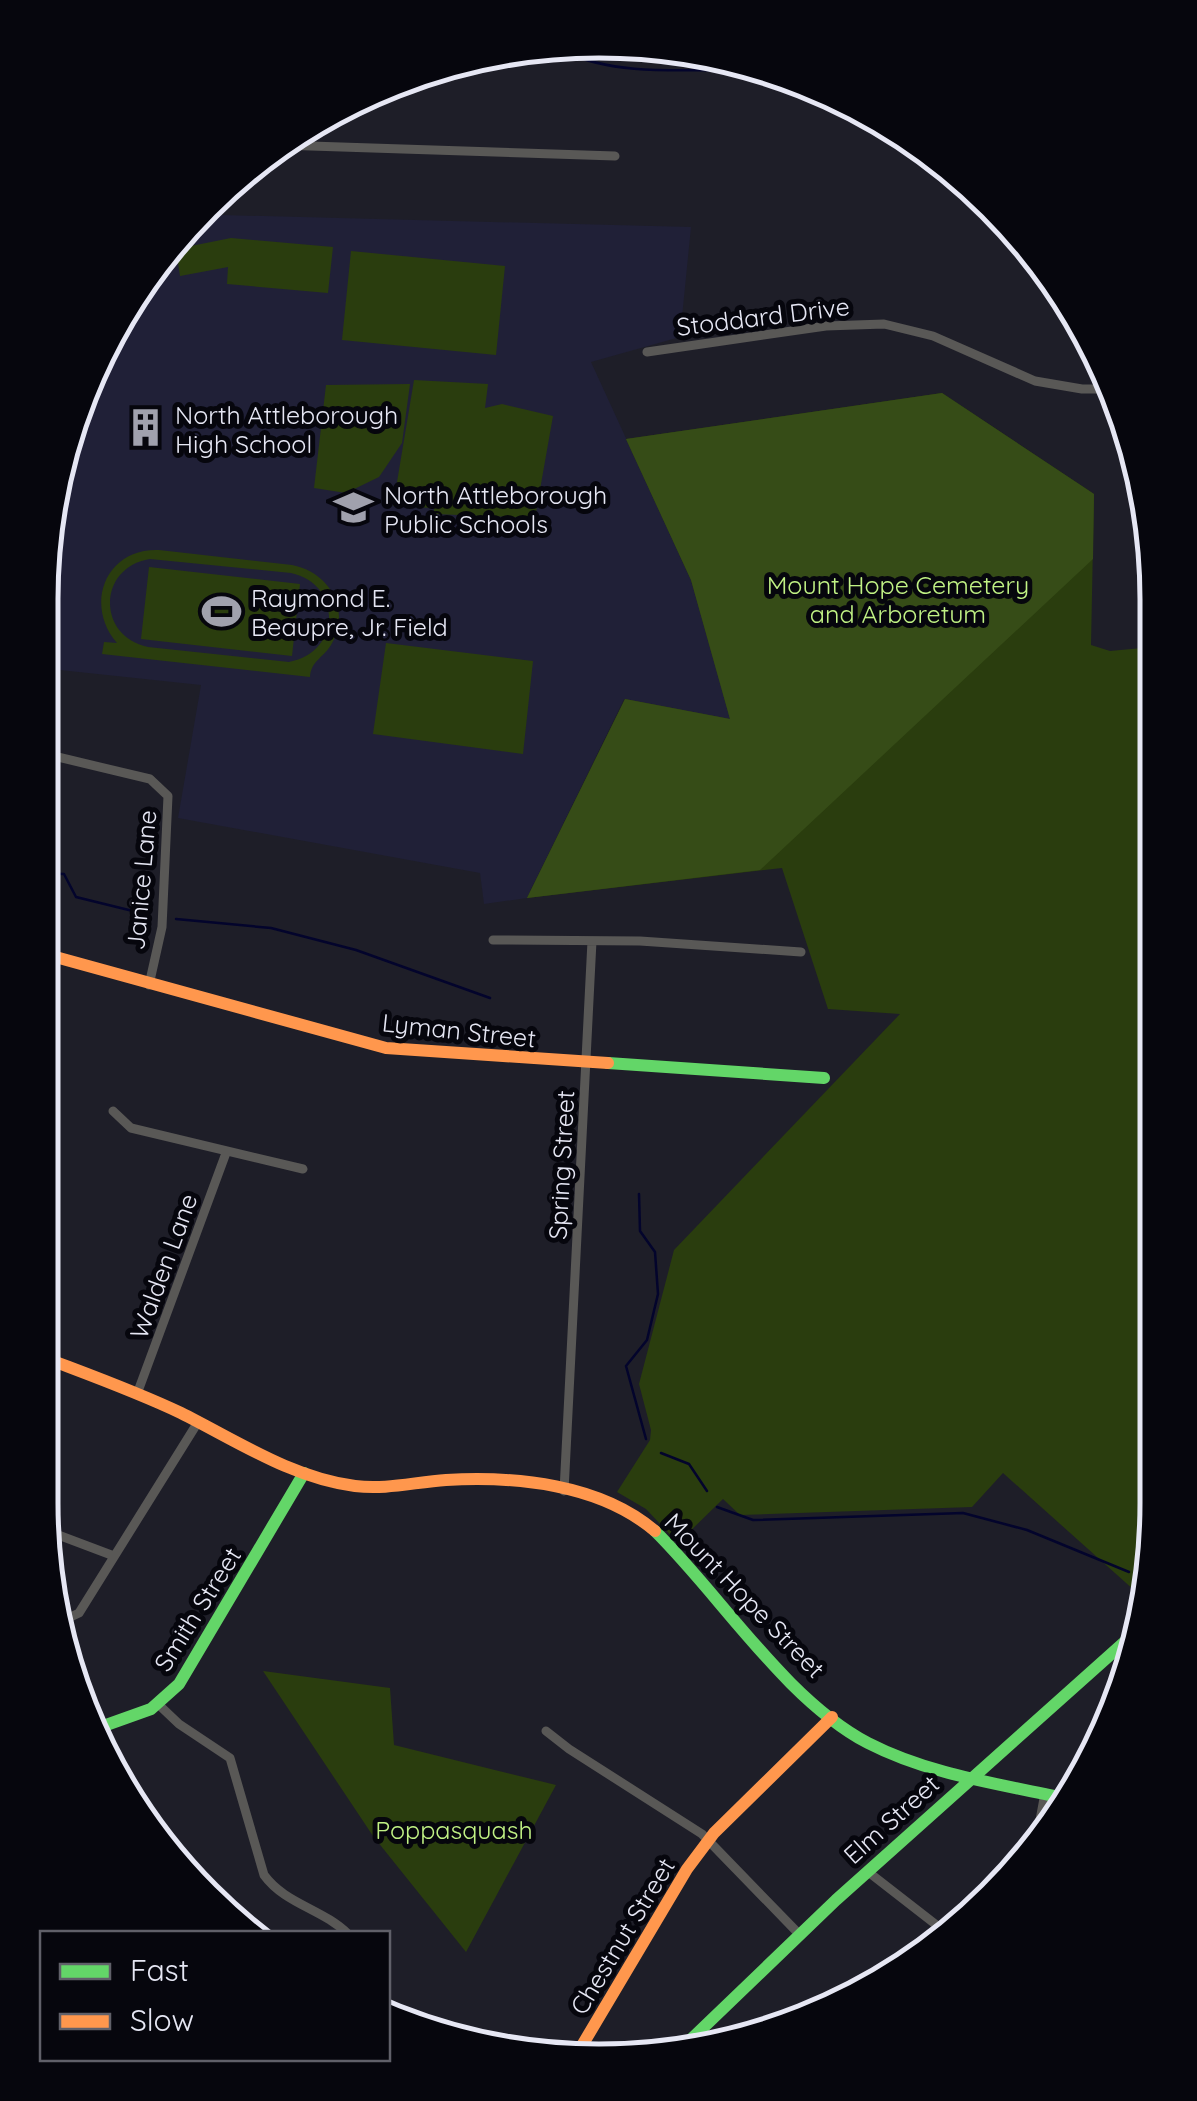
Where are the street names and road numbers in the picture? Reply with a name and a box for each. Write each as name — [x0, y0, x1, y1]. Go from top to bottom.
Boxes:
street label: Stoddard Drive — [675, 290, 851, 342]
street label: Janice Lane — [119, 809, 163, 951]
street label: Lyman Street — [381, 1007, 537, 1053]
street label: Spring Street — [542, 1090, 580, 1240]
street label: Walden Lane — [122, 1189, 204, 1343]
street label: Mount Hope Street — [658, 1506, 832, 1684]
street label: Smith Street — [147, 1541, 247, 1677]
street label: Elm Street — [837, 1768, 945, 1870]
street label: Chestnut Street — [563, 1852, 681, 2020]

